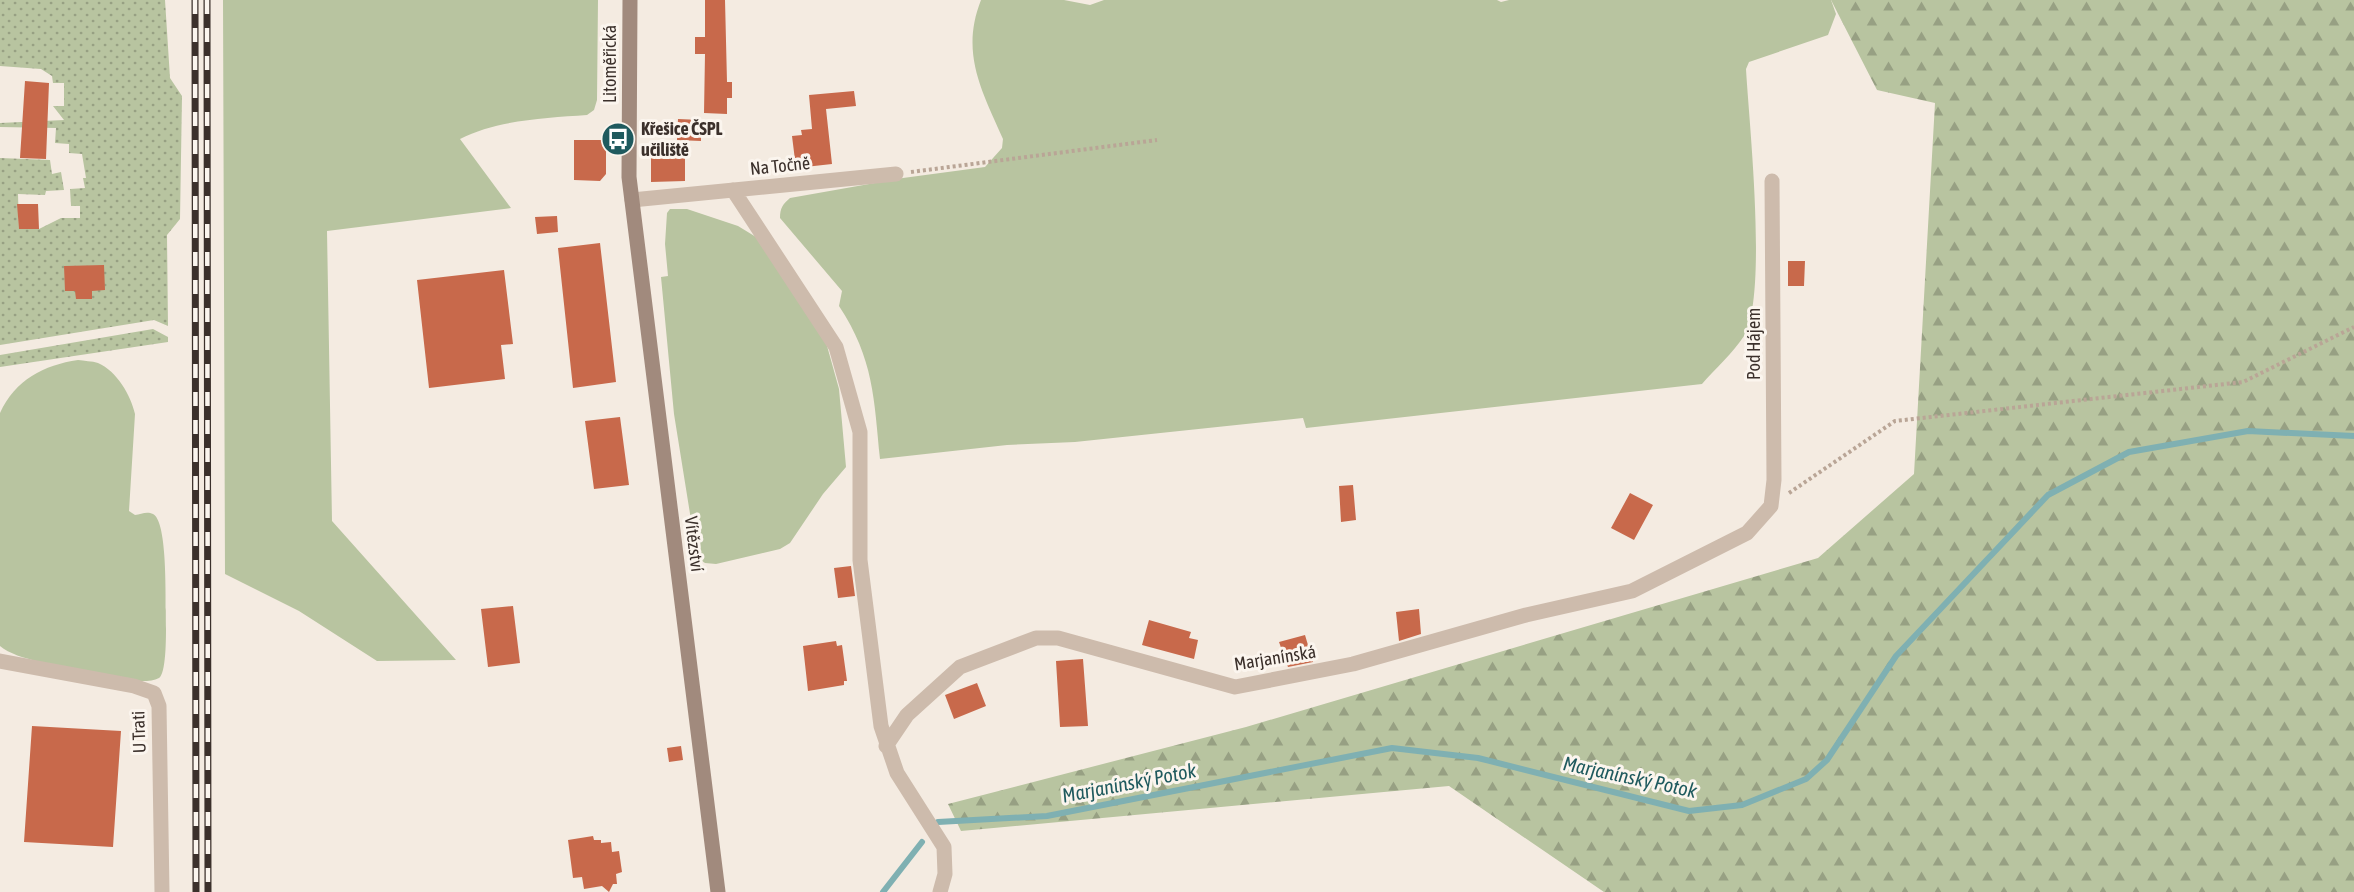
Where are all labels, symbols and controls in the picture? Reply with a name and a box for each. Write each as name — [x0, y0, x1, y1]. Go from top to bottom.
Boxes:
street label: Litoměřická — [599, 25, 620, 103]
place label: Křešice ČSPL učiliště — [641, 118, 723, 160]
bus stop icon: Křešice ČSPL učiliště — [600, 121, 636, 157]
street label: Na Točně — [749, 152, 811, 179]
street label: Pod Hájem — [1743, 308, 1764, 380]
street label: Vítězství — [681, 515, 708, 573]
street label: Marjanínská — [1233, 641, 1317, 674]
street label: U Trati — [127, 710, 150, 754]
water label: Marjanínský Potok — [1561, 751, 1699, 802]
water label: Marjanínský Potok — [1060, 758, 1198, 807]

